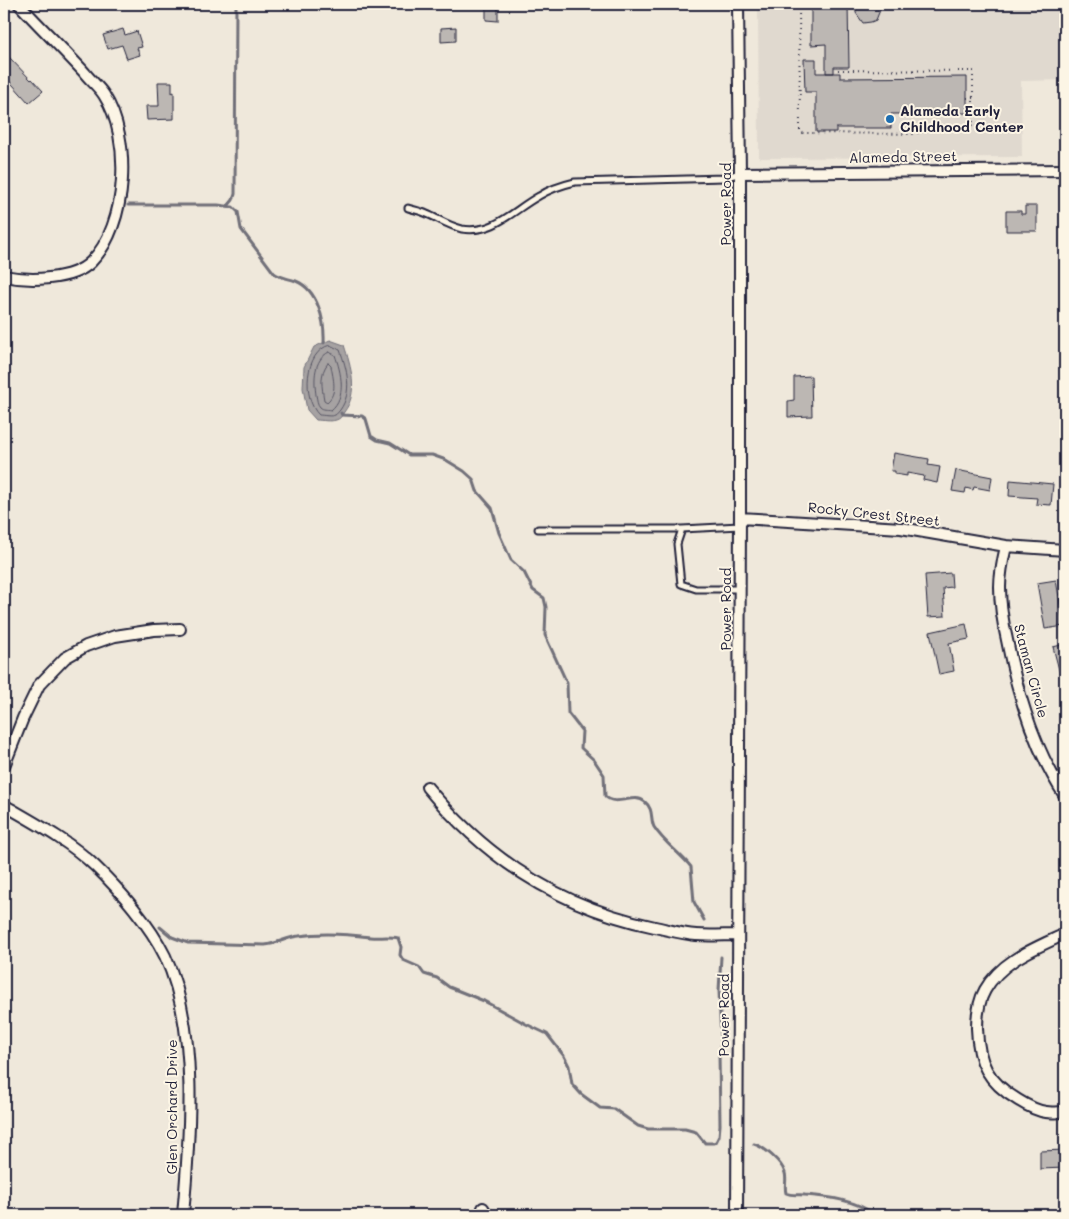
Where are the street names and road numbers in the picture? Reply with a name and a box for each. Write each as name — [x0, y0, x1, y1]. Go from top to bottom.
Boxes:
street label: Alameda Street — [849, 146, 957, 167]
street label: Power Road — [716, 162, 735, 245]
street label: Rocky Crest Street — [807, 497, 941, 530]
street label: Power Road — [716, 567, 735, 650]
street label: Staman Circle — [1010, 622, 1053, 720]
street label: Power Road — [714, 973, 733, 1056]
street label: Glen Orchard Drive — [162, 1039, 181, 1175]

